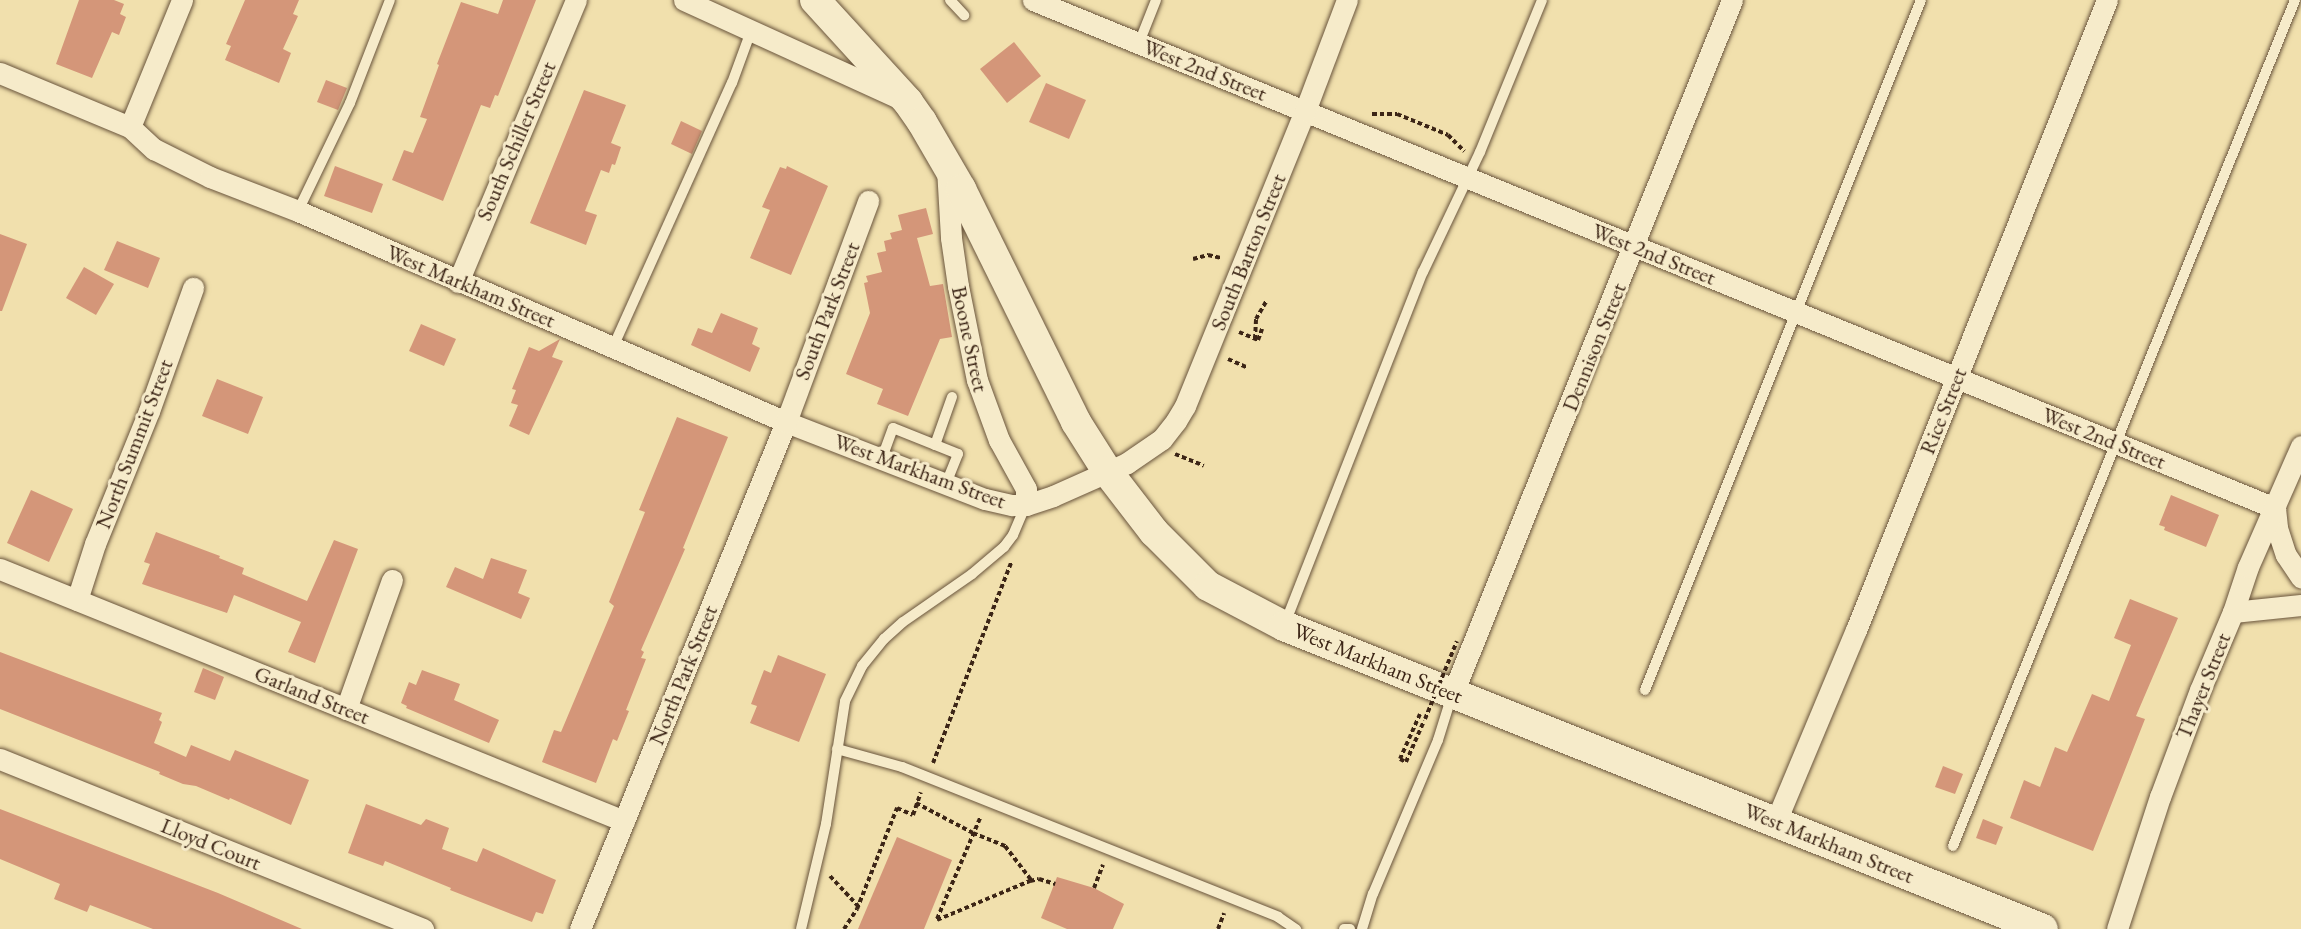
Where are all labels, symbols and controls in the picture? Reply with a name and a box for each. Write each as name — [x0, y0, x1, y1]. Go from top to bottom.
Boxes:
street label: West 2nd Street — [1139, 33, 1271, 107]
street label: South Schiller Street — [471, 57, 561, 225]
street label: South Barton Street — [1205, 170, 1291, 334]
street label: West 2nd Street — [1588, 217, 1720, 291]
street label: South Park Street — [789, 238, 865, 384]
street label: West Markham Street — [383, 239, 559, 333]
street label: Dennison Street — [1556, 279, 1632, 415]
street label: Boone Street — [946, 284, 994, 394]
street label: North Summit Street — [90, 356, 178, 532]
street label: Rice Street — [1914, 364, 1972, 458]
street label: West 2nd Street — [2038, 401, 2170, 475]
street label: West Markham Street — [831, 428, 1009, 514]
street label: North Park Street — [643, 601, 723, 749]
street label: West Markham Street — [1289, 617, 1467, 709]
street label: Thayer Street — [2170, 629, 2236, 743]
street label: Garland Street — [251, 660, 373, 730]
street label: West Markham Street — [1740, 797, 1918, 889]
street label: Lloyd Court — [157, 812, 265, 876]

